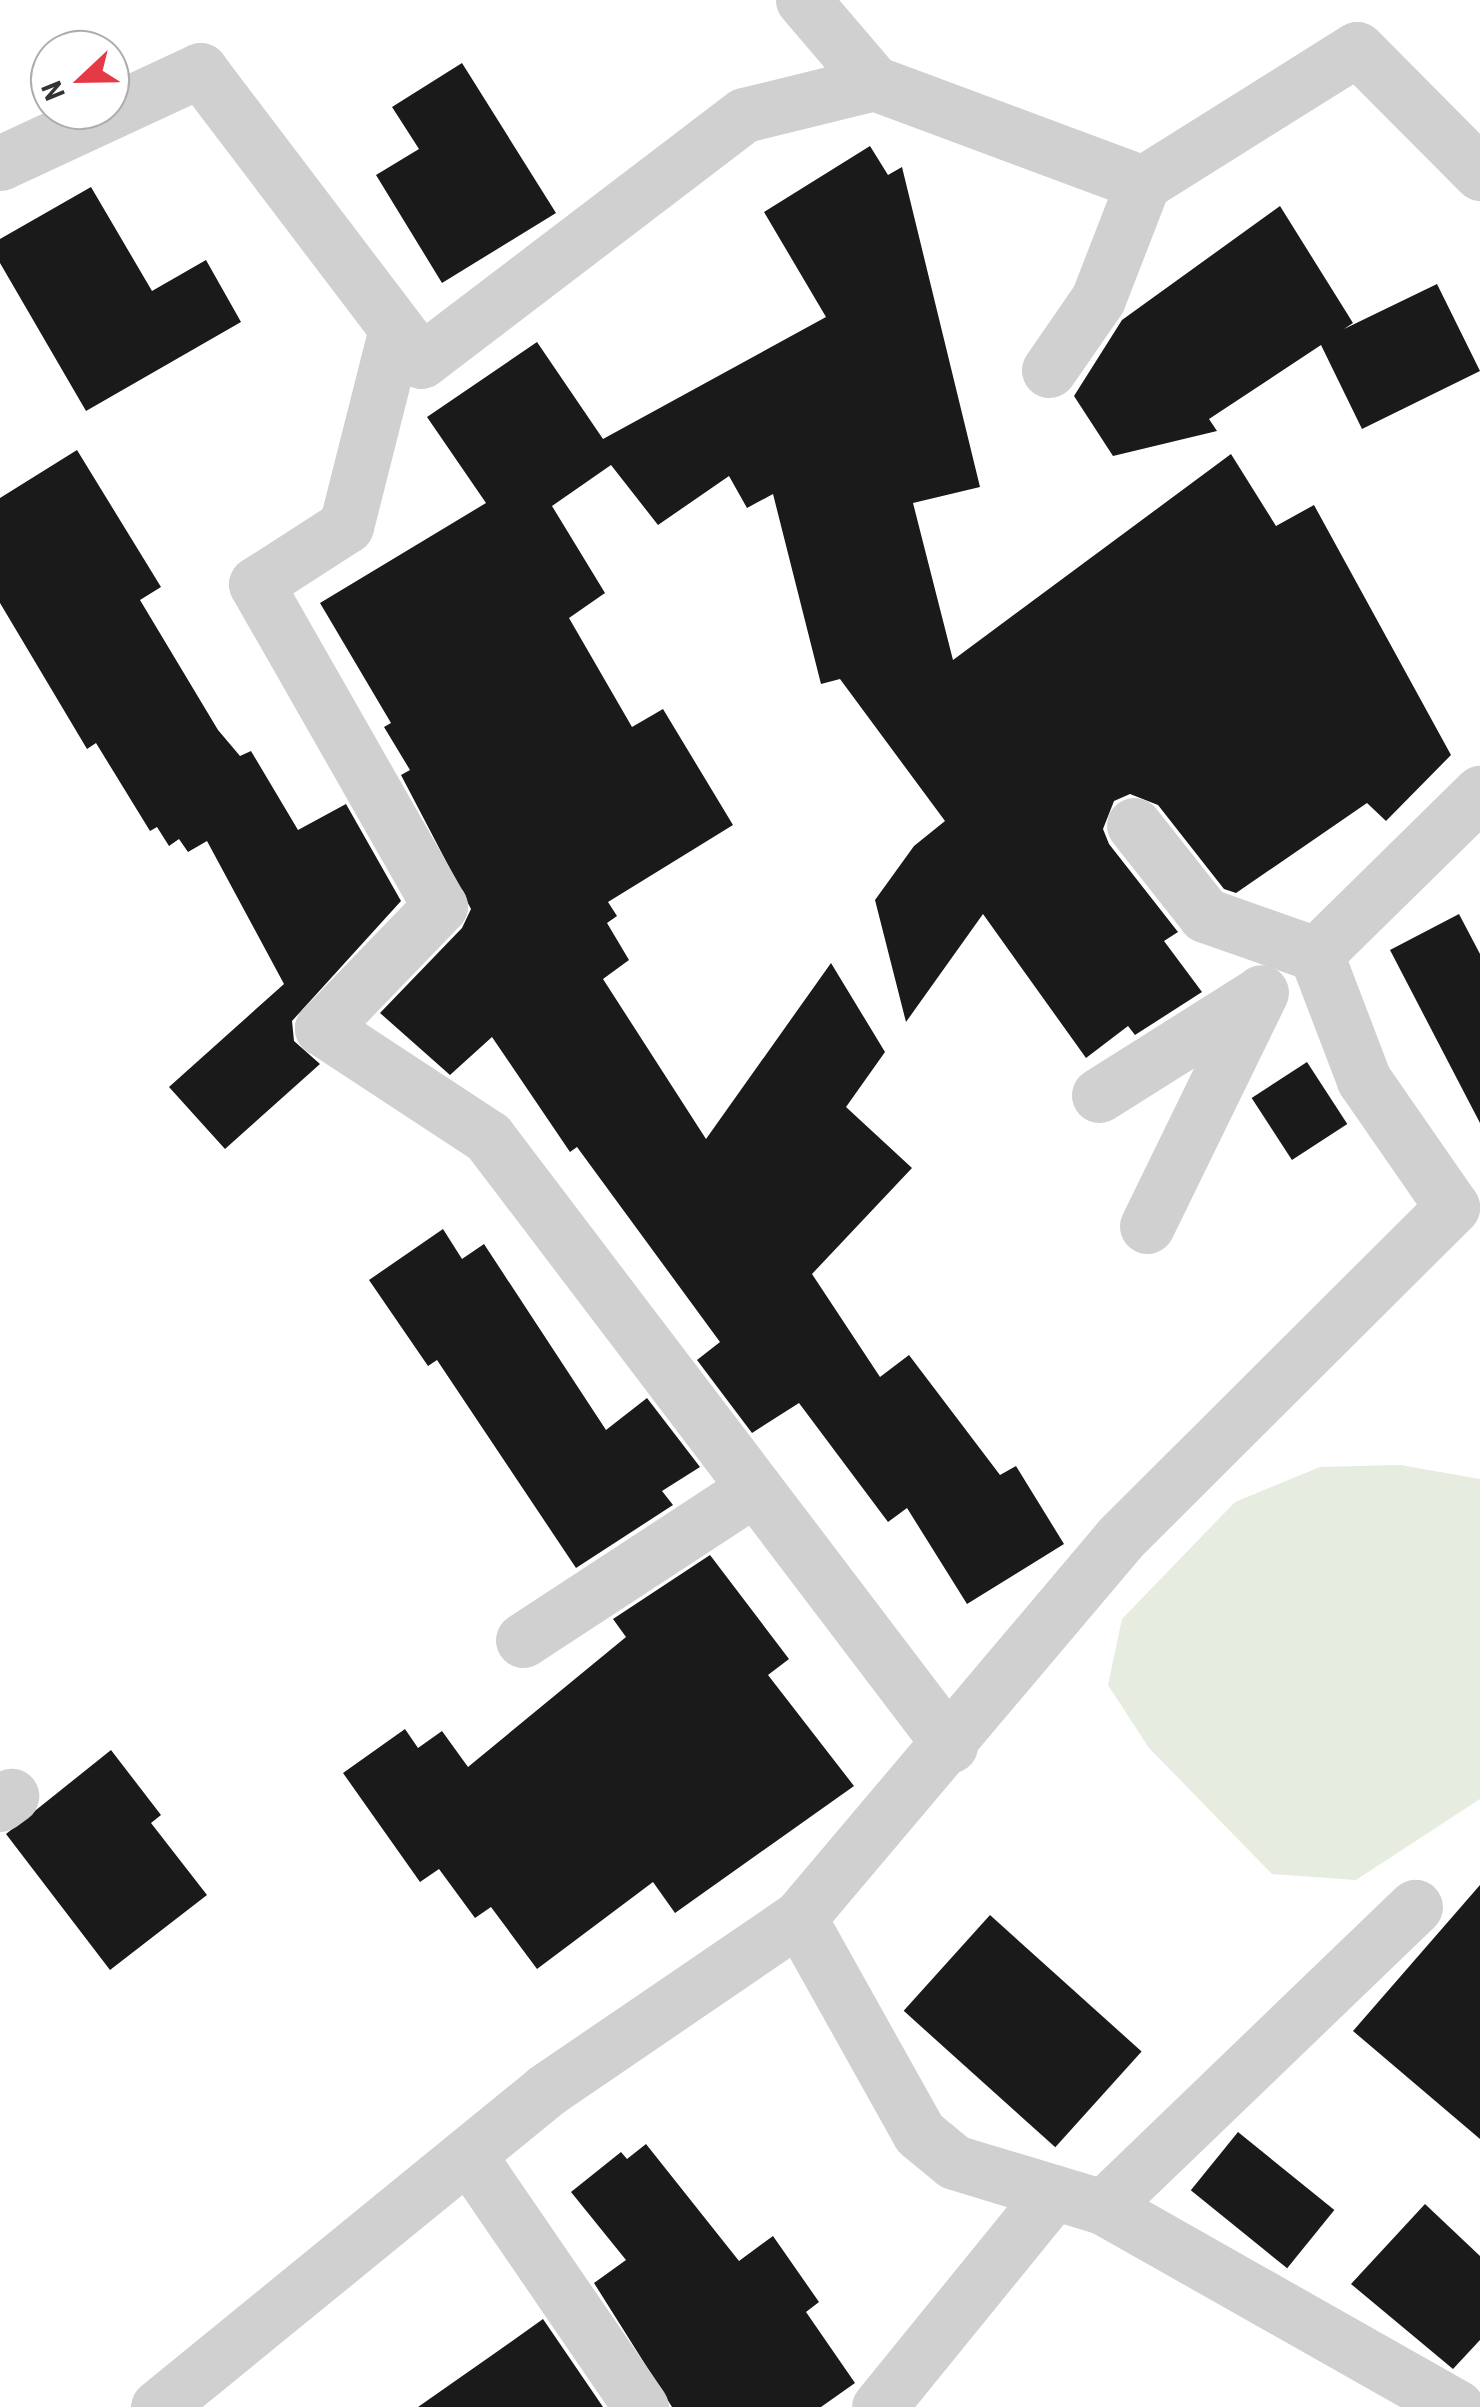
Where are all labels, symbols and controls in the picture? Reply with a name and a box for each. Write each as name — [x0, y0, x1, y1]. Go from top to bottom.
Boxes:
north arrow — [30, 30, 130, 130]
text: N — [35, 77, 72, 105]

